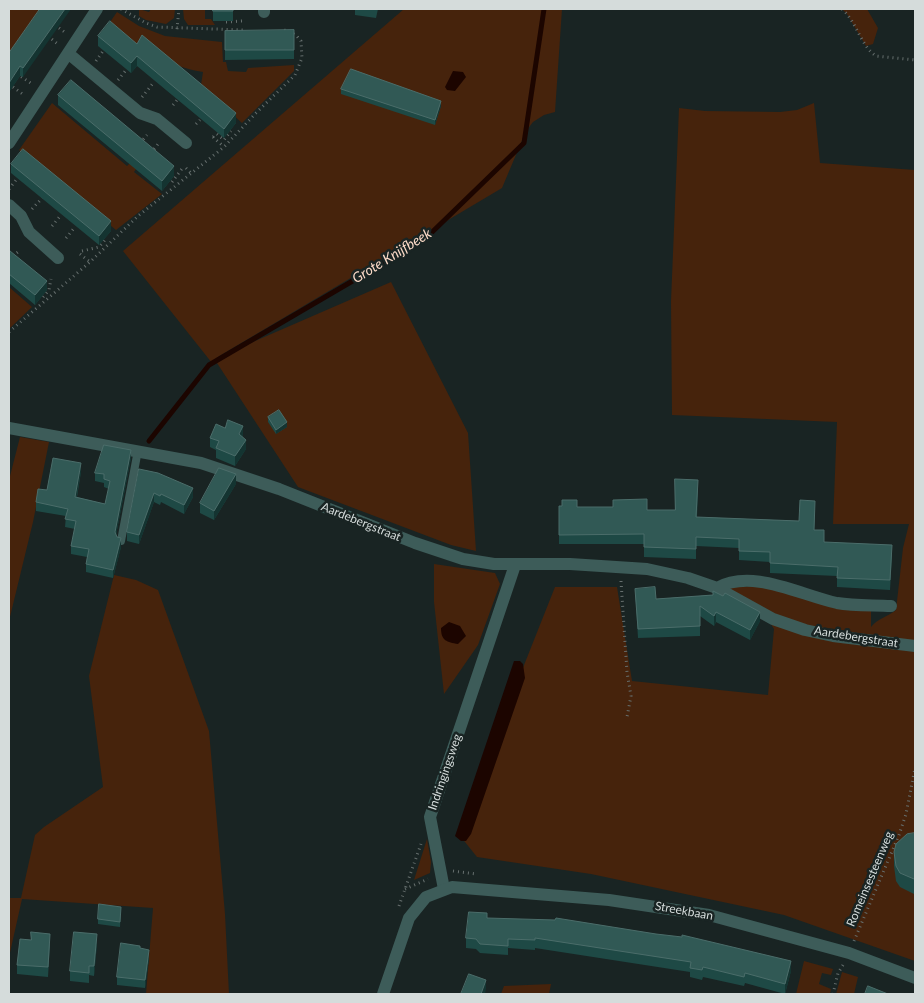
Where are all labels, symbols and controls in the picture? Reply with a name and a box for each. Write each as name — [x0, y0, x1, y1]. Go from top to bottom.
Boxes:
water label: Grote Knijfbeek — [349, 225, 435, 287]
street label: Aardebergstraat — [319, 499, 403, 545]
street label: Aardebergstraat — [813, 623, 899, 651]
street label: Indringingsweg — [425, 732, 465, 812]
street label: Romeinsesteenweg — [843, 829, 897, 929]
street label: Streekbaan — [654, 899, 714, 923]

